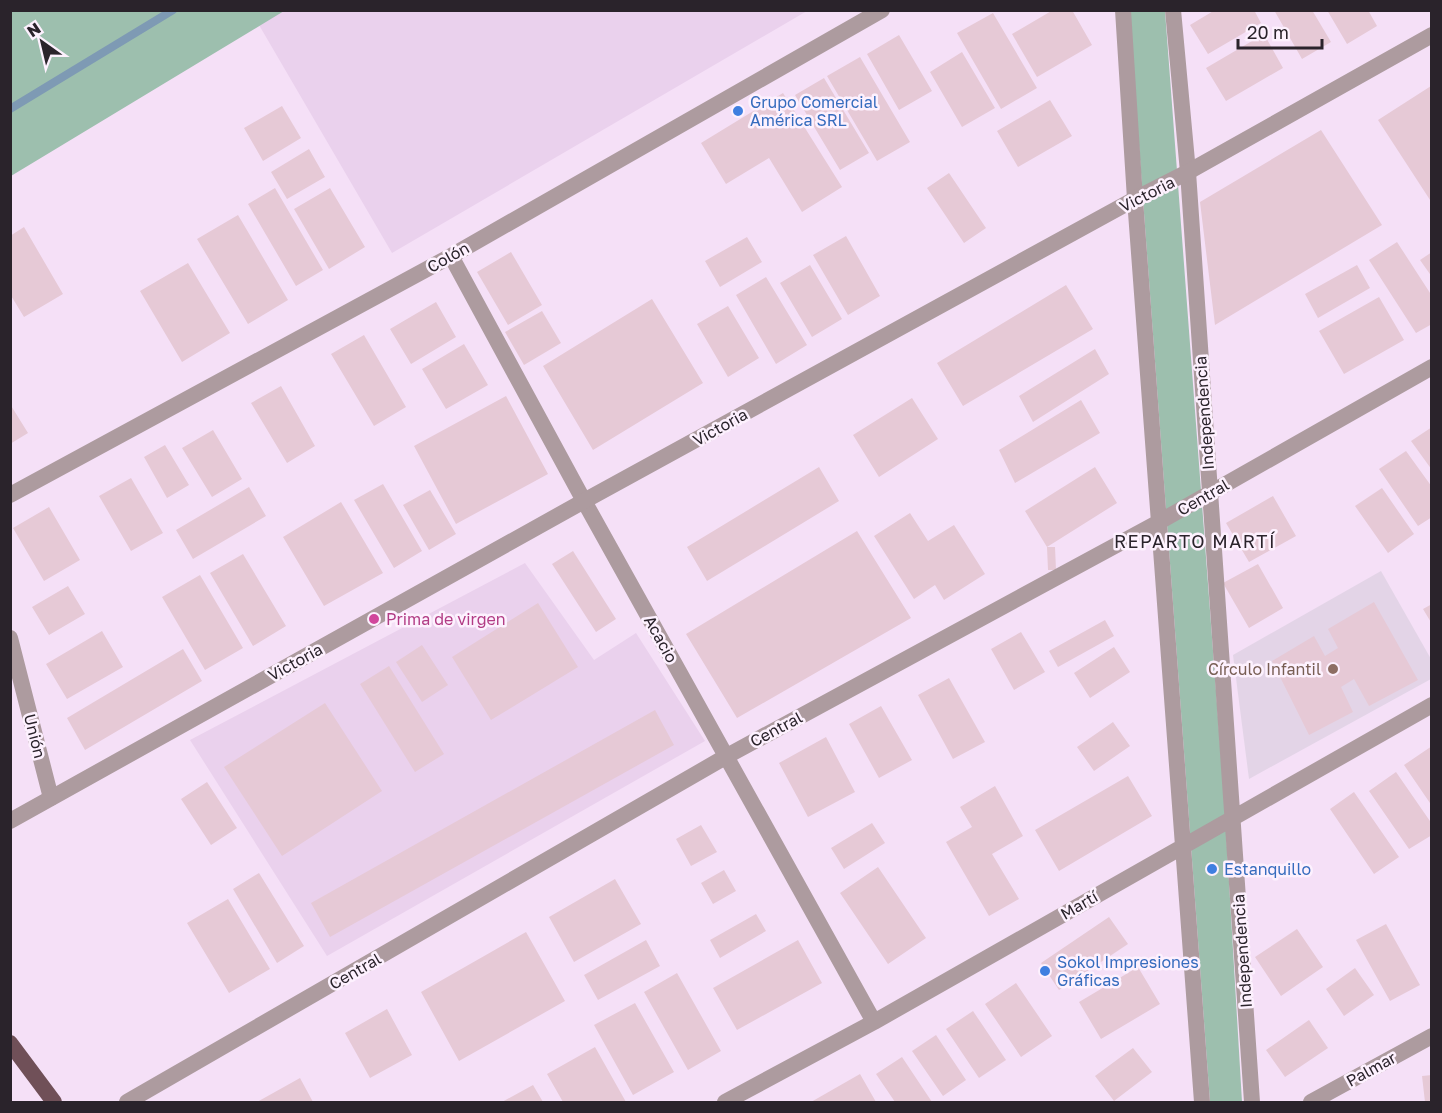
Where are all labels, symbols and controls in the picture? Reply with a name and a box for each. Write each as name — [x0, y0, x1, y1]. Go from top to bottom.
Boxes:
north arrow — [12, 12, 72, 72]
scale bar — [1238, 12, 1322, 50]
text: N — [23, 18, 44, 41]
text: 20 m — [1247, 21, 1289, 43]
place label: Grupo Comercial América SRL — [750, 92, 878, 130]
marker: Grupo Comercial América SRL — [731, 104, 745, 118]
street label: Victoria — [1116, 172, 1178, 216]
street label: Colón — [424, 237, 472, 277]
street label: Independencia — [1190, 355, 1218, 471]
street label: Victoria — [689, 404, 751, 450]
street label: Central — [1174, 474, 1232, 520]
district label: REPARTO MARTÍ — [1114, 530, 1276, 552]
place label: Prima de virgen — [386, 609, 506, 629]
marker: Prima de virgen — [367, 612, 381, 626]
street label: Acacio — [640, 612, 682, 666]
street label: Victoria — [264, 639, 326, 685]
place label: Círculo Infantil — [1208, 659, 1321, 679]
marker: Círculo Infantil — [1326, 662, 1340, 676]
street label: Central — [746, 707, 806, 751]
street label: Unión — [20, 712, 50, 760]
place label: Estanquillo — [1224, 859, 1311, 879]
marker: Estanquillo — [1205, 862, 1219, 876]
street label: Martí — [1057, 885, 1103, 924]
street label: Independencia — [1228, 893, 1256, 1009]
street label: Central — [326, 948, 384, 994]
place label: Sokol Impresiones Gráficas — [1057, 952, 1199, 990]
marker: Sokol Impresiones Gráficas — [1038, 964, 1052, 978]
street label: Palmar — [1343, 1047, 1399, 1091]

